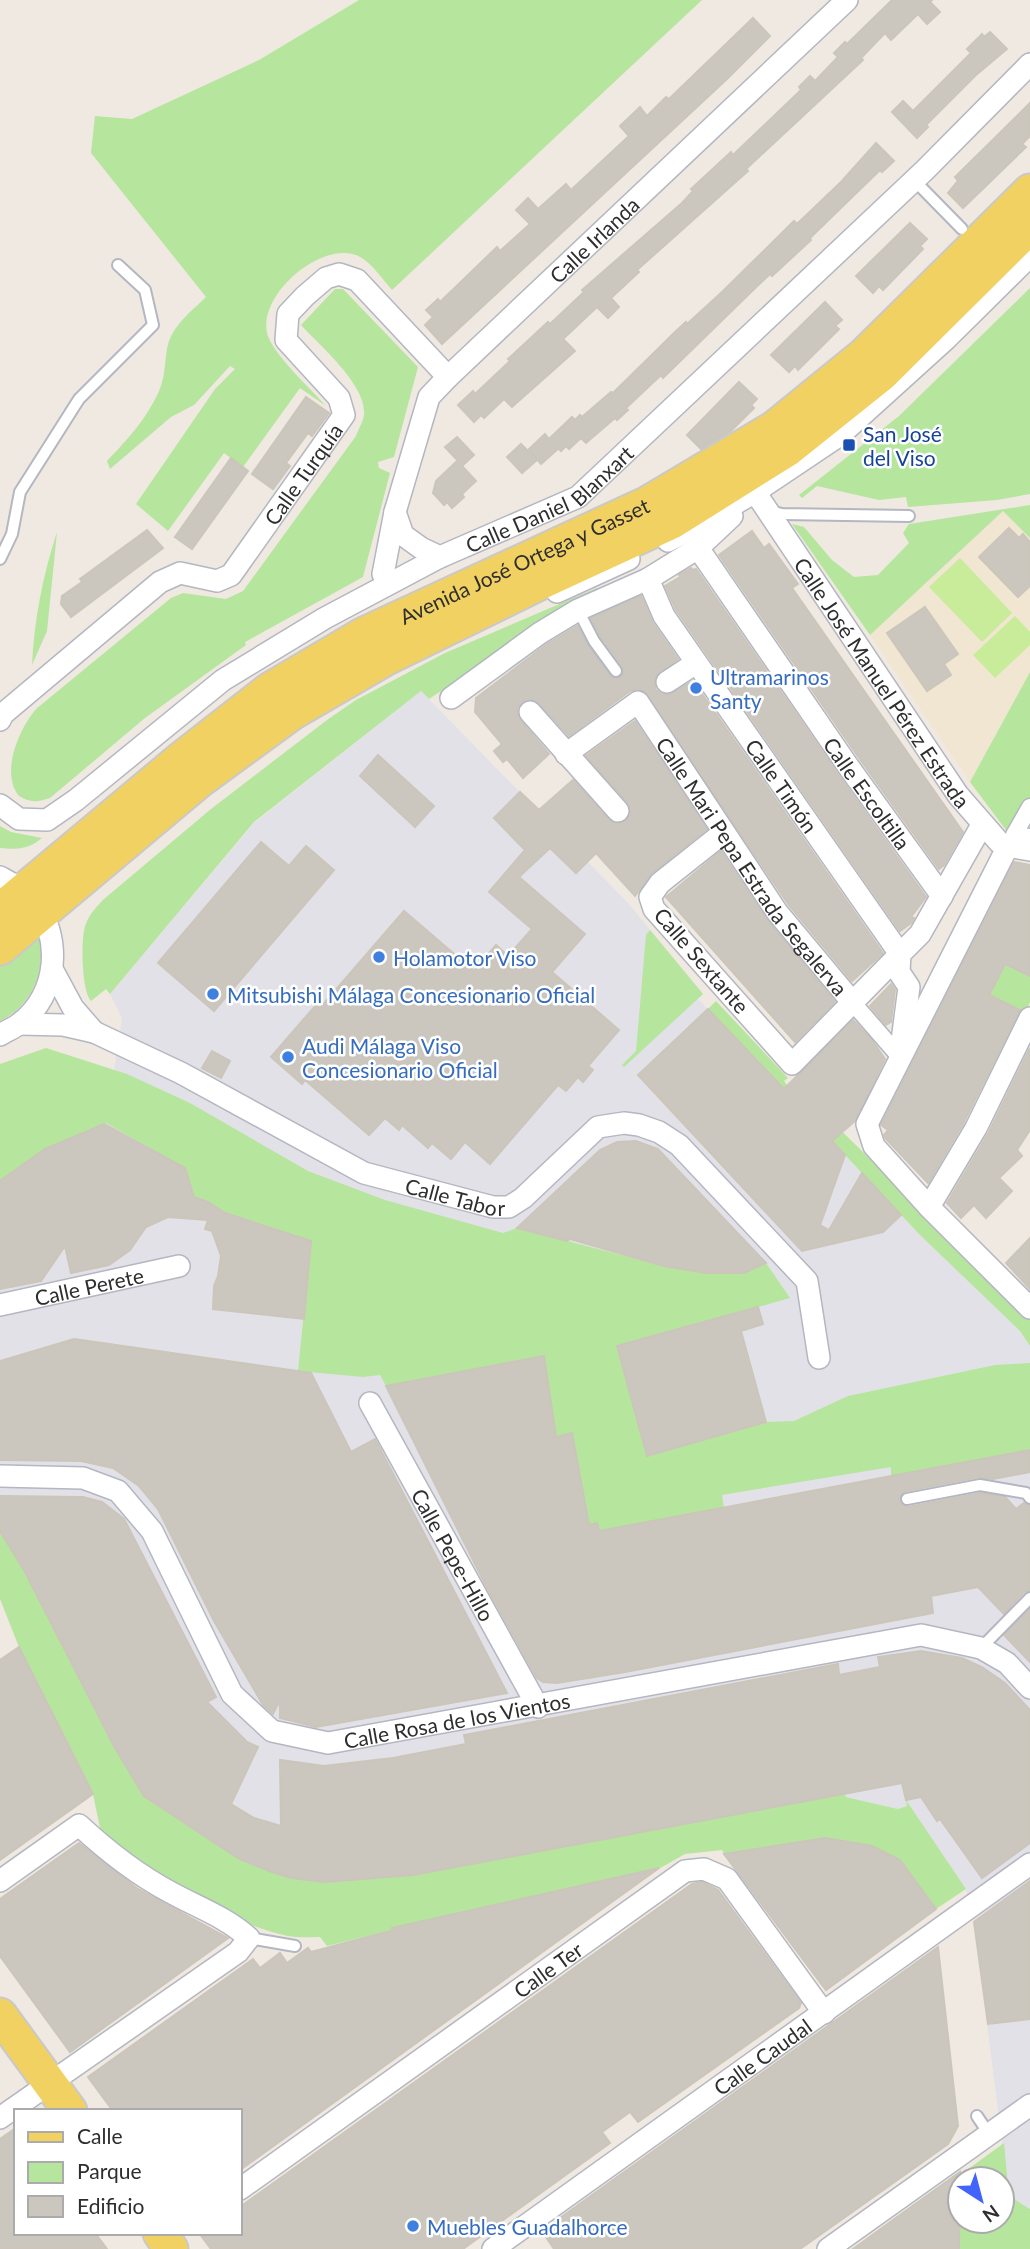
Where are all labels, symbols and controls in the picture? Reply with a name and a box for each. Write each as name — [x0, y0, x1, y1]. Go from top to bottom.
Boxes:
street label: Calle Irlanda — [544, 191, 643, 288]
street label: Calle Turquía — [258, 418, 347, 529]
place label: San José del Viso — [863, 421, 942, 470]
marker: San José del Viso — [841, 437, 857, 453]
street label: Calle Daniel Blanxart — [462, 439, 638, 557]
street label: Avenida José Ortega y Gasset — [395, 492, 653, 629]
street label: Calle José Manuel Pérez Estrada — [790, 552, 975, 812]
place label: Ultramarinos Santy — [710, 664, 829, 713]
marker: Ultramarinos Santy — [688, 680, 704, 696]
street label: Calle Mari Pepa Estrada Segalerva — [652, 732, 853, 1000]
street label: Calle Escoltilla — [819, 732, 916, 854]
street label: Calle Timón — [741, 734, 824, 837]
street label: Calle Sextante — [649, 902, 755, 1018]
place label: Holamotor Viso — [393, 945, 537, 970]
marker: Holamotor Viso — [371, 949, 387, 965]
place label: Mitsubishi Málaga Concesionario Oficial — [227, 982, 595, 1007]
marker: Mitsubishi Málaga Concesionario Oficial — [205, 986, 221, 1002]
place label: Audi Málaga Viso Concesionario Oficial — [302, 1033, 498, 1082]
marker: Audi Málaga Viso Concesionario Oficial — [280, 1049, 296, 1065]
street label: Calle Tabor — [403, 1172, 505, 1220]
street label: Calle Perete — [32, 1262, 146, 1310]
street label: Calle Pepe-Hillo — [407, 1484, 500, 1625]
street label: Calle Rosa de los Vientos — [342, 1687, 572, 1752]
street label: Calle Ter — [508, 1936, 587, 2002]
street label: Calle Caudal — [708, 2013, 816, 2100]
legend — [14, 2109, 242, 2235]
text: Calle — [77, 2123, 122, 2148]
text: Parque — [77, 2158, 142, 2183]
north arrow — [946, 2165, 1016, 2235]
text: Edificio — [77, 2193, 145, 2218]
text: N — [979, 2201, 1004, 2228]
place label: Muebles Guadalhorce — [427, 2214, 628, 2239]
marker: Muebles Guadalhorce — [405, 2218, 421, 2234]

